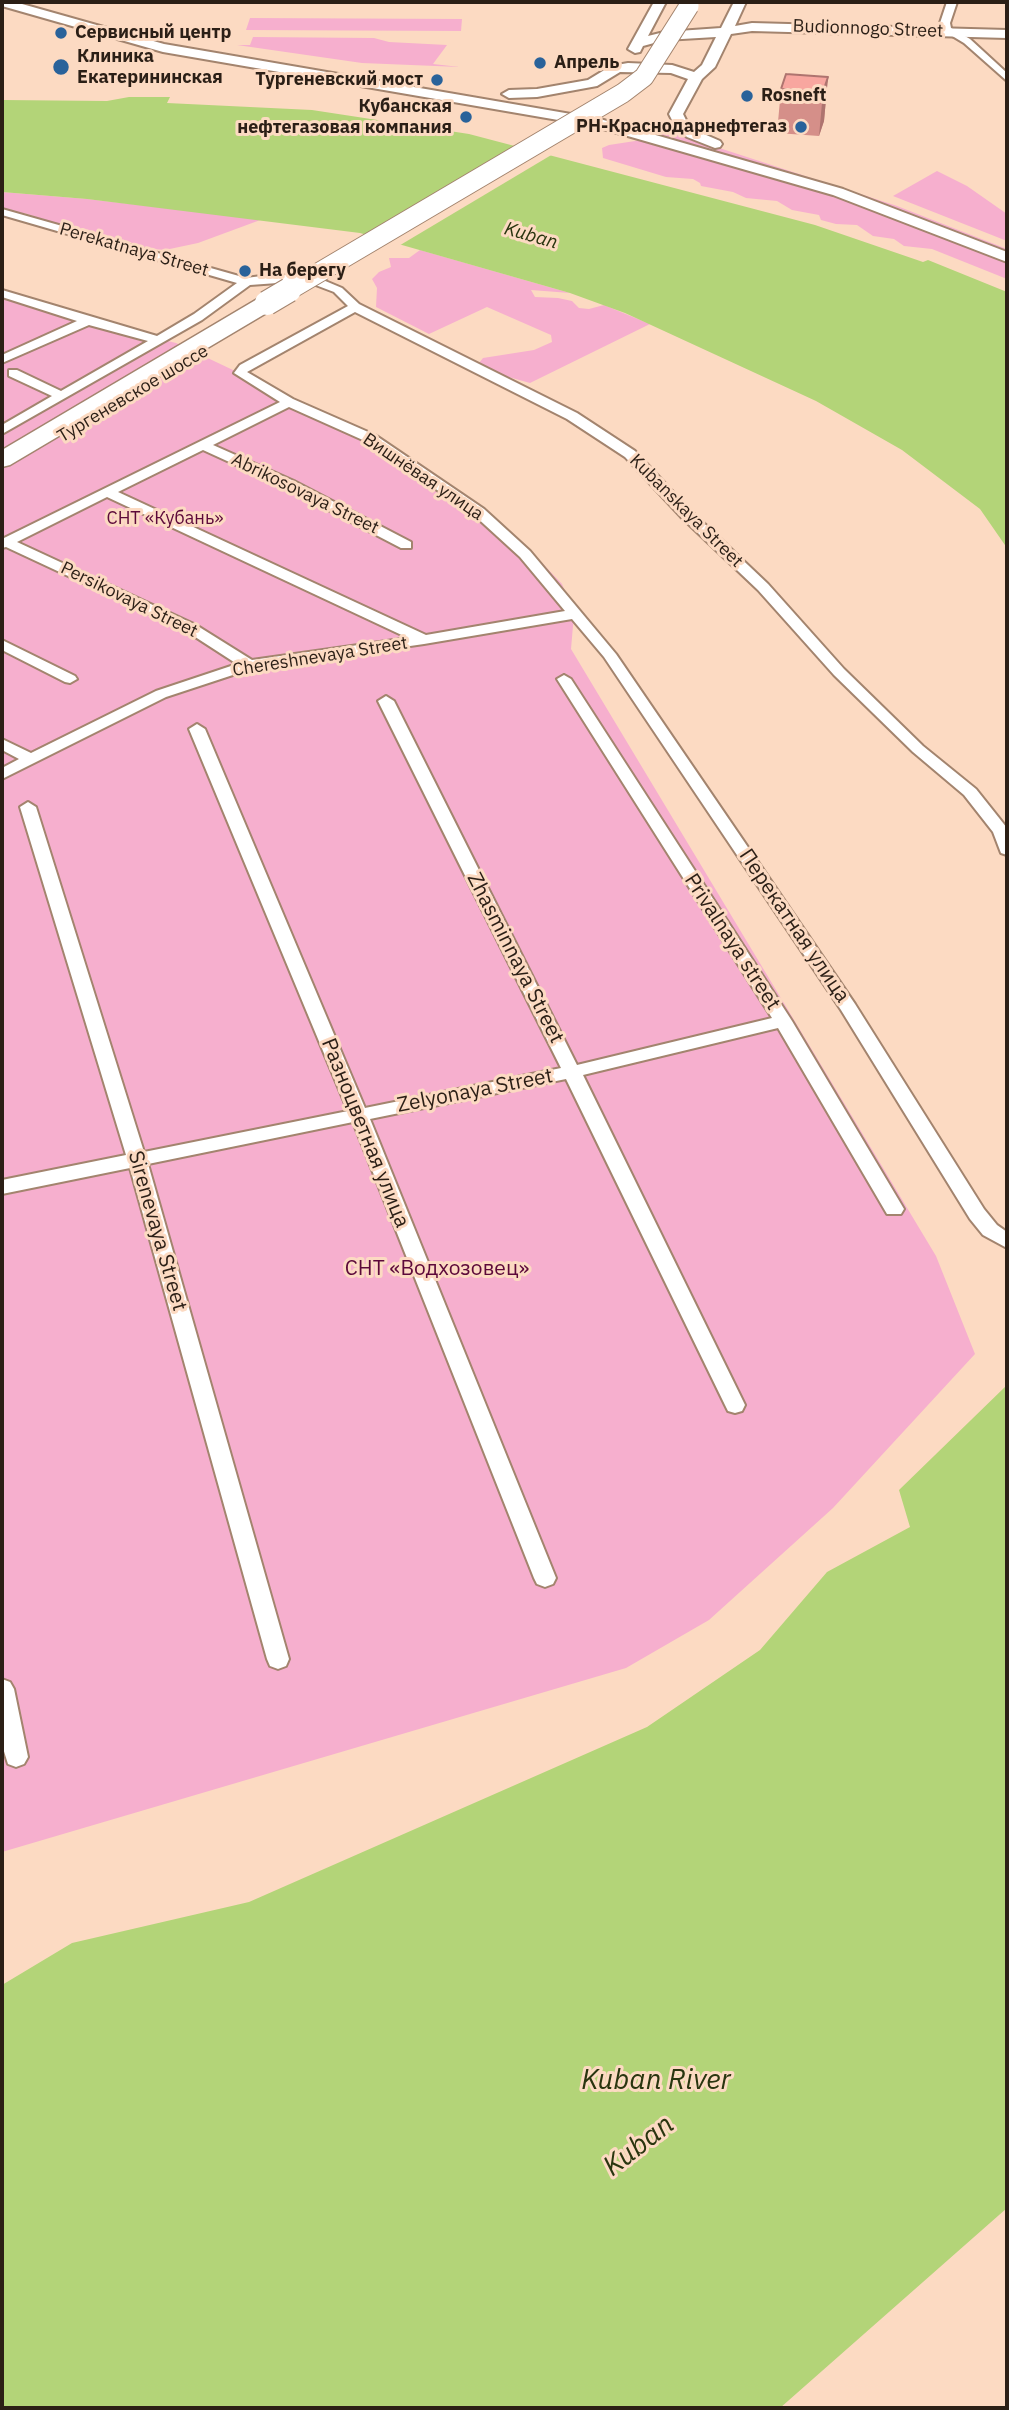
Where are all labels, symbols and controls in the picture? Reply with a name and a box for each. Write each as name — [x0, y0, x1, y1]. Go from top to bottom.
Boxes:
street label: Budionnogo Street — [792, 16, 944, 42]
place label: Сервисный центр — [75, 22, 231, 44]
marker: Сервисный центр — [53, 25, 69, 41]
place label: Клиника Екатерининская — [77, 46, 223, 88]
place label: Апрель — [554, 52, 619, 74]
marker: Апрель — [532, 55, 548, 71]
marker: Клиника Екатерининская — [51, 57, 71, 77]
place label: Тургеневский мост — [255, 69, 423, 91]
marker: Тургеневский мост — [429, 72, 445, 88]
place label: Rosneft — [761, 85, 826, 107]
marker: Rosneft — [739, 88, 755, 104]
place label: Кубанская нефтегазовая компания — [237, 96, 452, 138]
marker: Кубанская нефтегазовая компания — [458, 109, 474, 125]
place label: РН-Краснодарнефтегаз — [576, 116, 787, 138]
marker: РН-Краснодарнефтегаз — [793, 119, 809, 135]
street label: Perekatnaya Street — [57, 218, 211, 282]
water label: Kuban — [502, 218, 560, 254]
place label: На берегу — [259, 260, 346, 282]
marker: На берегу — [237, 263, 253, 279]
street label: Тургеневское шоссе — [54, 340, 212, 448]
street label: Вишнёвая улица — [359, 429, 487, 525]
street label: Abrikosovaya Street — [228, 449, 382, 539]
street label: Kubanskaya Street — [625, 450, 747, 572]
park label: СНТ «Кубань» — [106, 508, 224, 530]
street label: Persikovaya Street — [57, 558, 201, 642]
street label: Chereshnevaya Street — [231, 633, 409, 681]
street label: Перекатная улица — [733, 844, 855, 1008]
street label: Zhasminnaya Street — [461, 869, 569, 1047]
street label: Privalnaya street — [679, 869, 785, 1015]
street label: Разноцветная улица — [316, 1035, 414, 1231]
street label: Zelyonaya Street — [395, 1064, 555, 1118]
street label: Sirenevaya Street — [122, 1148, 192, 1314]
park label: СНТ «Водхозовец» — [345, 1256, 529, 1282]
water label: Kuban River — [581, 2064, 731, 2098]
water label: Kuban — [597, 2108, 681, 2184]

